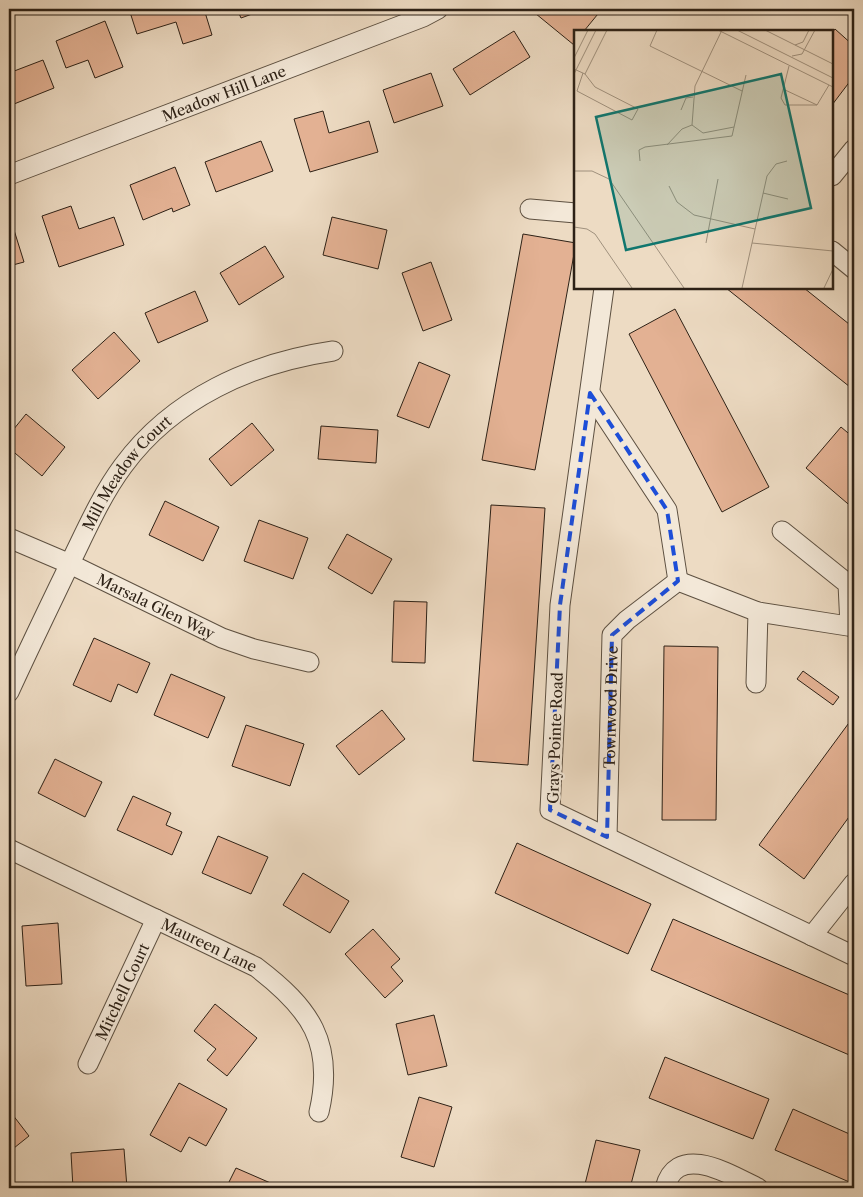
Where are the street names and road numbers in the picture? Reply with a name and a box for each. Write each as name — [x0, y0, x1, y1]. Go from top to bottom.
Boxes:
street label: Meadow Hill Lane — [159, 61, 288, 125]
street label: Mill Meadow Court — [78, 411, 175, 533]
street label: Marsala Glen Way — [94, 569, 219, 643]
street label: Townwood Drive — [599, 646, 621, 769]
street label: Grays Pointe Road — [543, 672, 567, 804]
street label: Maureen Lane — [158, 914, 260, 976]
street label: Mitchell Court — [91, 939, 153, 1043]

